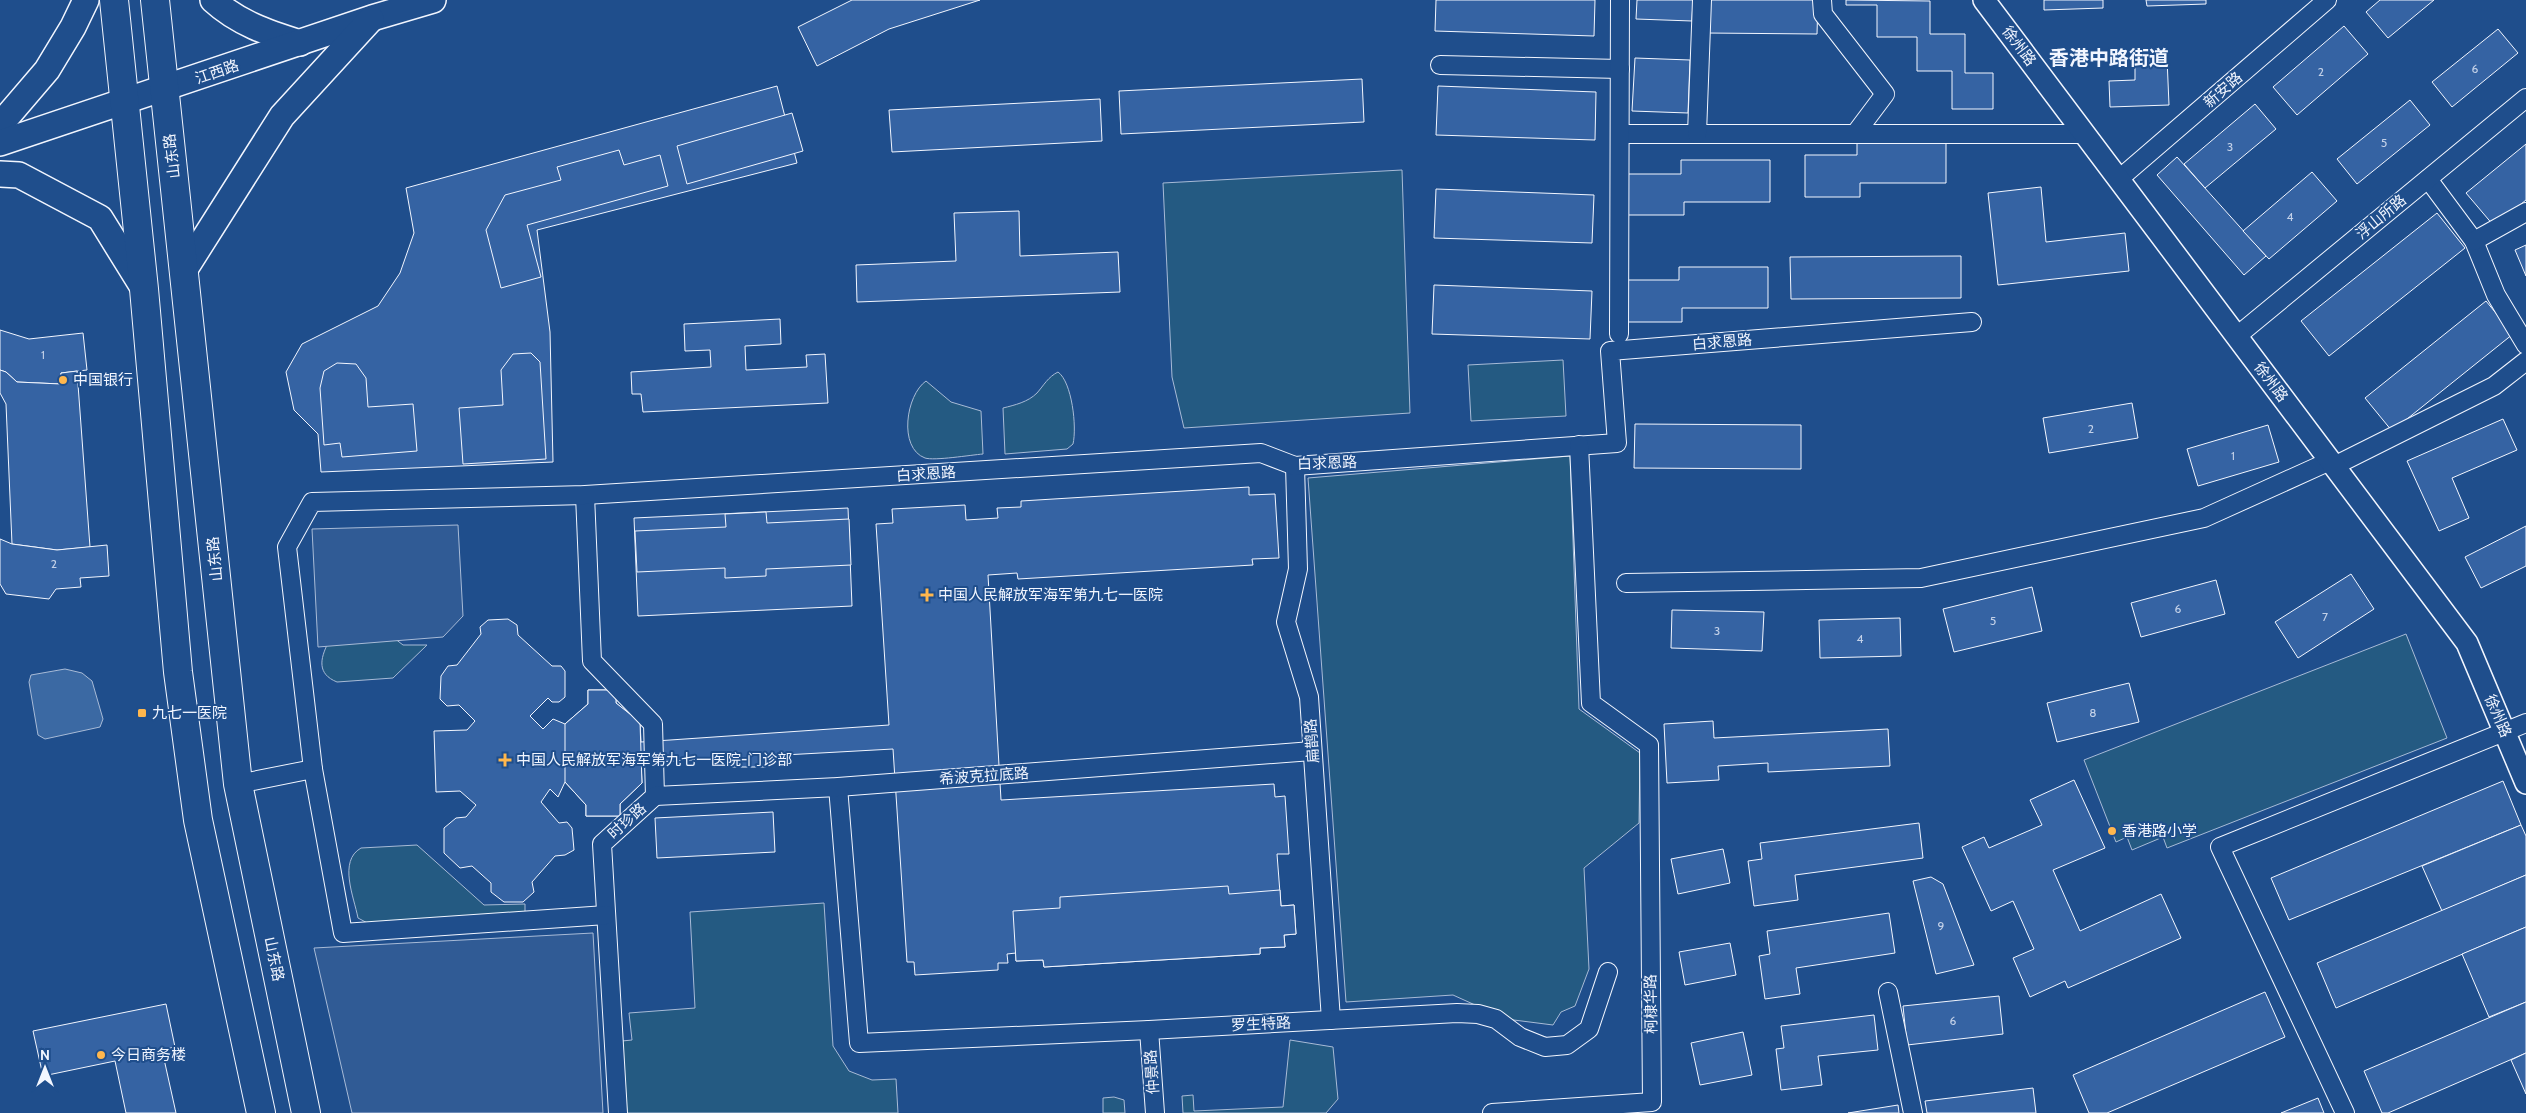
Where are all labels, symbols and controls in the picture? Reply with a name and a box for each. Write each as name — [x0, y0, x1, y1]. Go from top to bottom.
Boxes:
street label: 徐州路 — [1998, 23, 2040, 69]
district label: 香港中路街道 — [2049, 46, 2169, 70]
street label: 江西路 — [193, 56, 241, 88]
house number: 6 — [2472, 61, 2479, 76]
house number: 2 — [2318, 64, 2324, 79]
street label: 新安路 — [2200, 68, 2246, 112]
street label: 山东路 — [160, 133, 184, 179]
house number: 5 — [2381, 135, 2387, 150]
house number: 3 — [2227, 139, 2233, 154]
street label: 浮山所路 — [2352, 191, 2410, 243]
house number: 4 — [2287, 209, 2294, 224]
street label: 白求恩路 — [1691, 330, 1753, 354]
house number: 1 — [41, 347, 45, 362]
street label: 徐州路 — [2250, 359, 2292, 405]
place label: 中国银行 — [73, 371, 133, 389]
marker: 中国银行 — [57, 374, 69, 386]
house number: 2 — [2088, 421, 2094, 436]
house number: 1 — [2231, 448, 2235, 463]
street label: 白求恩路 — [1297, 453, 1357, 473]
street label: 白求恩路 — [895, 463, 957, 485]
street label: 山东路 — [204, 536, 226, 582]
house number: 2 — [51, 556, 57, 571]
place label: 中国人民解放军海军第九七一医院 — [938, 586, 1163, 604]
marker: 中国人民解放军海军第九七一医院 — [920, 588, 934, 602]
house number: 6 — [2175, 601, 2182, 616]
house number: 7 — [2322, 609, 2328, 624]
house number: 5 — [1990, 613, 1996, 628]
house number: 3 — [1714, 623, 1720, 638]
house number: 4 — [1857, 631, 1864, 646]
street label: 徐州路 — [2481, 692, 2515, 740]
place label: 九七一医院 — [152, 704, 227, 722]
house number: 8 — [2089, 705, 2097, 720]
marker: 九七一医院 — [136, 707, 148, 719]
street label: 扁鹊路 — [1301, 718, 1323, 764]
place label: 中国人民解放军海军第九七一医院-门诊部 — [516, 751, 792, 769]
marker: 中国人民解放军海军第九七一医院-门诊部 — [498, 753, 512, 767]
street label: 希波克拉底路 — [938, 764, 1030, 788]
street label: 时珍路 — [604, 799, 650, 843]
place label: 香港路小学 — [2122, 822, 2197, 840]
marker: 香港路小学 — [2106, 825, 2118, 837]
house number: 9 — [1938, 918, 1945, 933]
street label: 山东路 — [261, 935, 287, 983]
street label: 柯棣华路 — [1641, 974, 1661, 1034]
street label: 罗生特路 — [1231, 1013, 1291, 1035]
house number: 6 — [1950, 1013, 1957, 1028]
north arrow — [20, 1043, 70, 1093]
text: N — [40, 1046, 50, 1064]
place label: 今日商务楼 — [111, 1046, 186, 1064]
marker: 今日商务楼 — [95, 1049, 107, 1061]
street label: 仲景路 — [1141, 1049, 1163, 1095]

